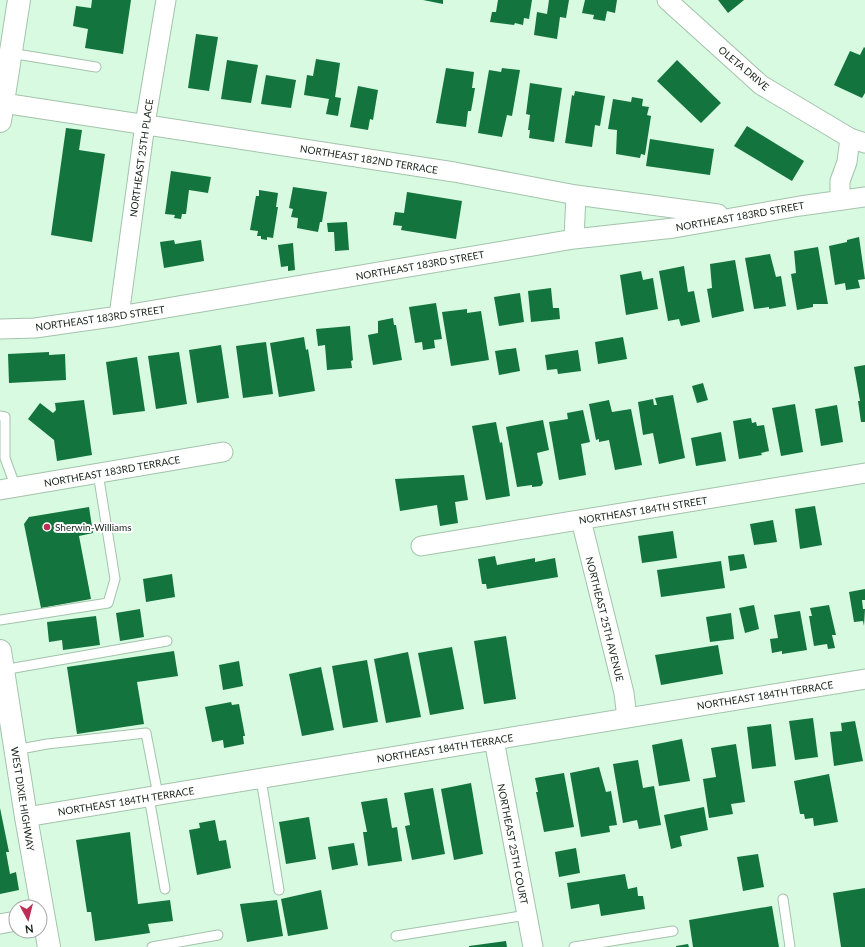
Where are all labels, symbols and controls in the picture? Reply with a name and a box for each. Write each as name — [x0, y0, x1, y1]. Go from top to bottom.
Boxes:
street label: OLETA DRIVE — [716, 43, 772, 93]
street label: NORTHEAST 25TH PLACE — [127, 98, 155, 218]
street label: NORTHEAST 182ND TERRACE — [299, 142, 439, 176]
street label: NORTHEAST 183RD STREET — [675, 199, 805, 233]
street label: NORTHEAST 183RD STREET — [355, 248, 485, 282]
street label: NORTHEAST 183RD STREET — [35, 303, 165, 333]
street label: NORTHEAST 183RD TERRACE — [43, 453, 181, 489]
street label: NORTHEAST 184TH STREET — [578, 494, 708, 526]
place label: Sherwin-Williams — [55, 521, 132, 533]
marker: Sherwin-Williams — [42, 522, 52, 532]
street label: NORTHEAST 25TH AVENUE — [584, 555, 626, 683]
street label: NORTHEAST 184TH TERRACE — [696, 678, 834, 712]
street label: NORTHEAST 184TH TERRACE — [376, 731, 514, 765]
street label: WEST DIXIE HIGHWAY — [9, 746, 37, 853]
street label: NORTHEAST 25TH COURT — [495, 783, 531, 906]
street label: NORTHEAST 184TH TERRACE — [57, 784, 195, 818]
north arrow — [8, 899, 48, 939]
text: N — [24, 922, 34, 936]

